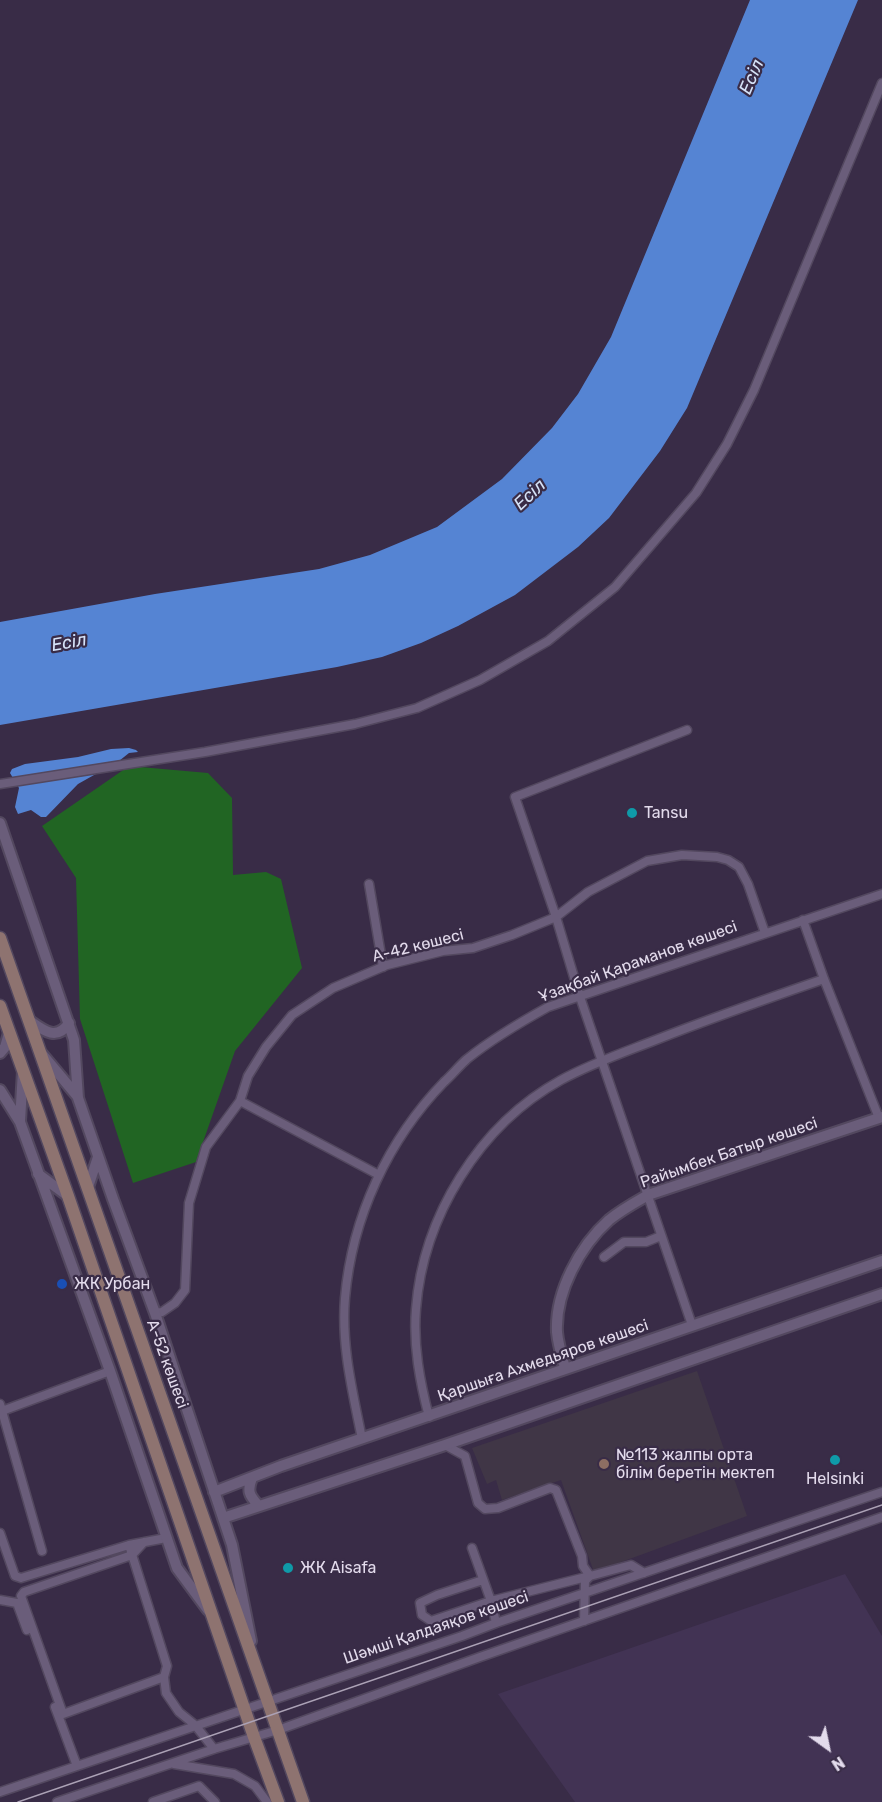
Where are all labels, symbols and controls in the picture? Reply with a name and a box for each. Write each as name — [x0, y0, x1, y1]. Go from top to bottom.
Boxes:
water label: Есіл — [735, 56, 769, 98]
water label: Есіл — [510, 475, 550, 515]
water label: Есіл — [50, 629, 88, 657]
place label: Tansu — [644, 803, 688, 823]
marker: Tansu — [625, 806, 639, 820]
street label: Ұзақбай Қараманов көшесі — [536, 917, 740, 1007]
street label: А-42 көшесі — [370, 925, 466, 967]
street label: Райымбек Батыр көшесі — [638, 1114, 820, 1192]
place label: ЖК Урбан — [74, 1274, 150, 1294]
marker: ЖК Урбан — [55, 1277, 69, 1291]
street label: Қаршыға Ахмедьяров көшесі — [435, 1316, 651, 1406]
street label: А-52 көшесі — [142, 1317, 192, 1411]
place label: №113 жалпы орта білім беретін мектеп — [616, 1445, 775, 1483]
marker: Helsinki — [828, 1453, 842, 1467]
marker: №113 жалпы орта білім беретін мектеп — [597, 1457, 611, 1471]
place label: Helsinki — [806, 1469, 864, 1489]
place label: ЖК Aisafa — [300, 1558, 376, 1578]
marker: ЖК Aisafa — [281, 1561, 295, 1575]
street label: Шәмші Қалдаяқов көшесі — [341, 1587, 531, 1669]
north arrow — [798, 1718, 858, 1778]
text: N — [828, 1752, 848, 1775]

